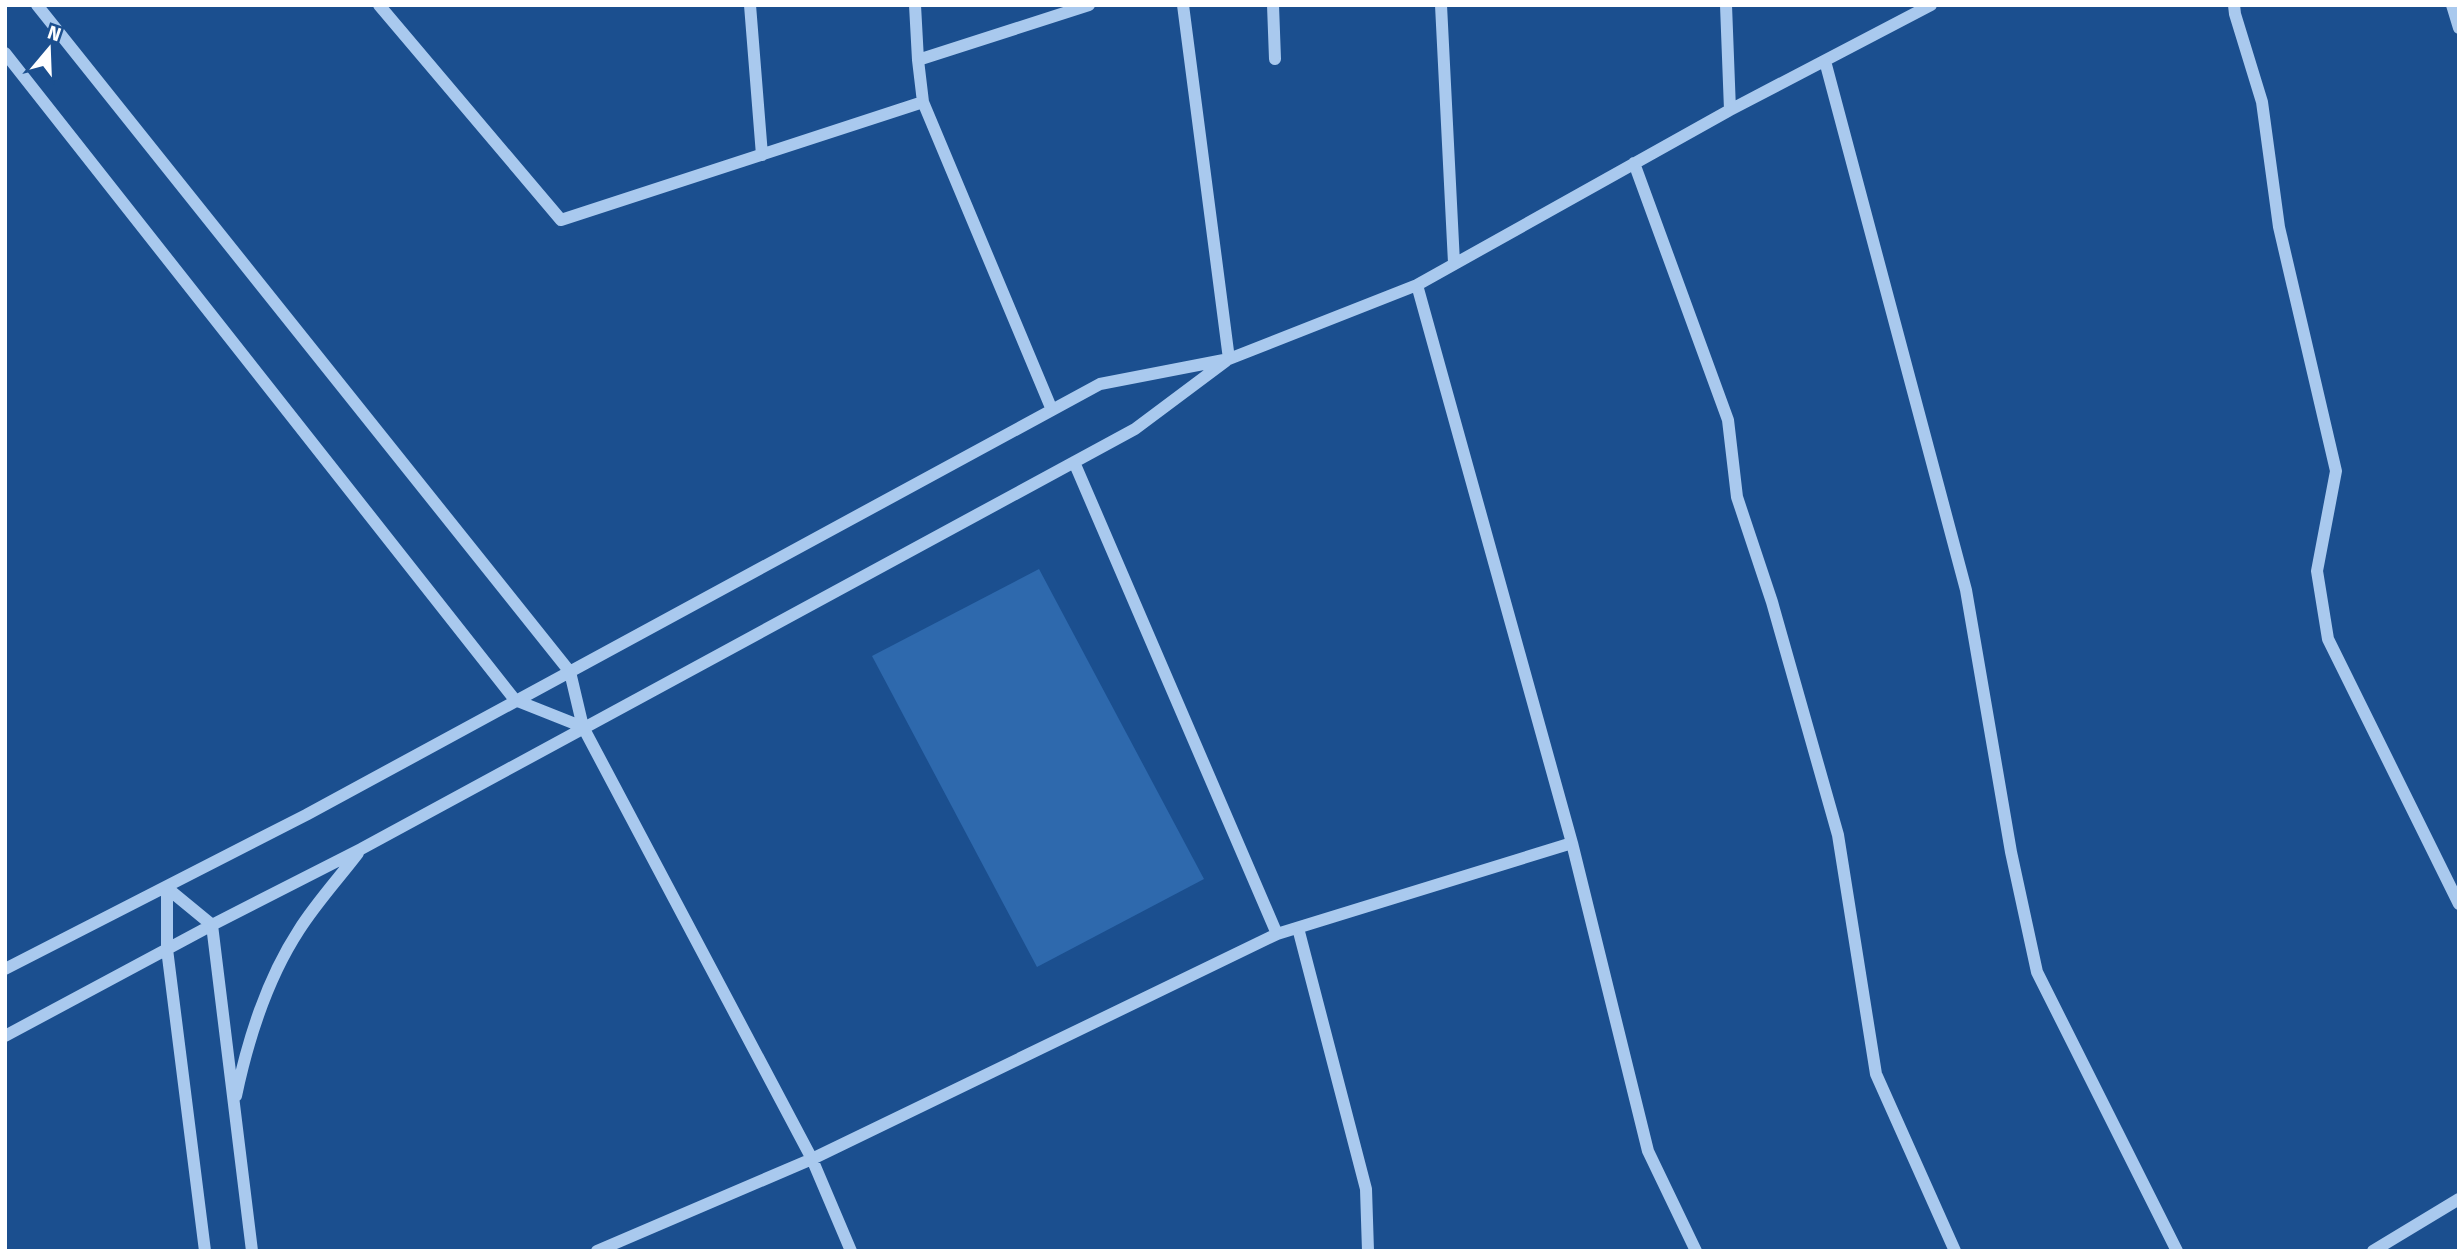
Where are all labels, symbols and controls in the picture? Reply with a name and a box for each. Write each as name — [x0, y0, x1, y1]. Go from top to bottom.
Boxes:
north arrow — [14, 14, 84, 84]
text: N — [45, 20, 64, 46]

